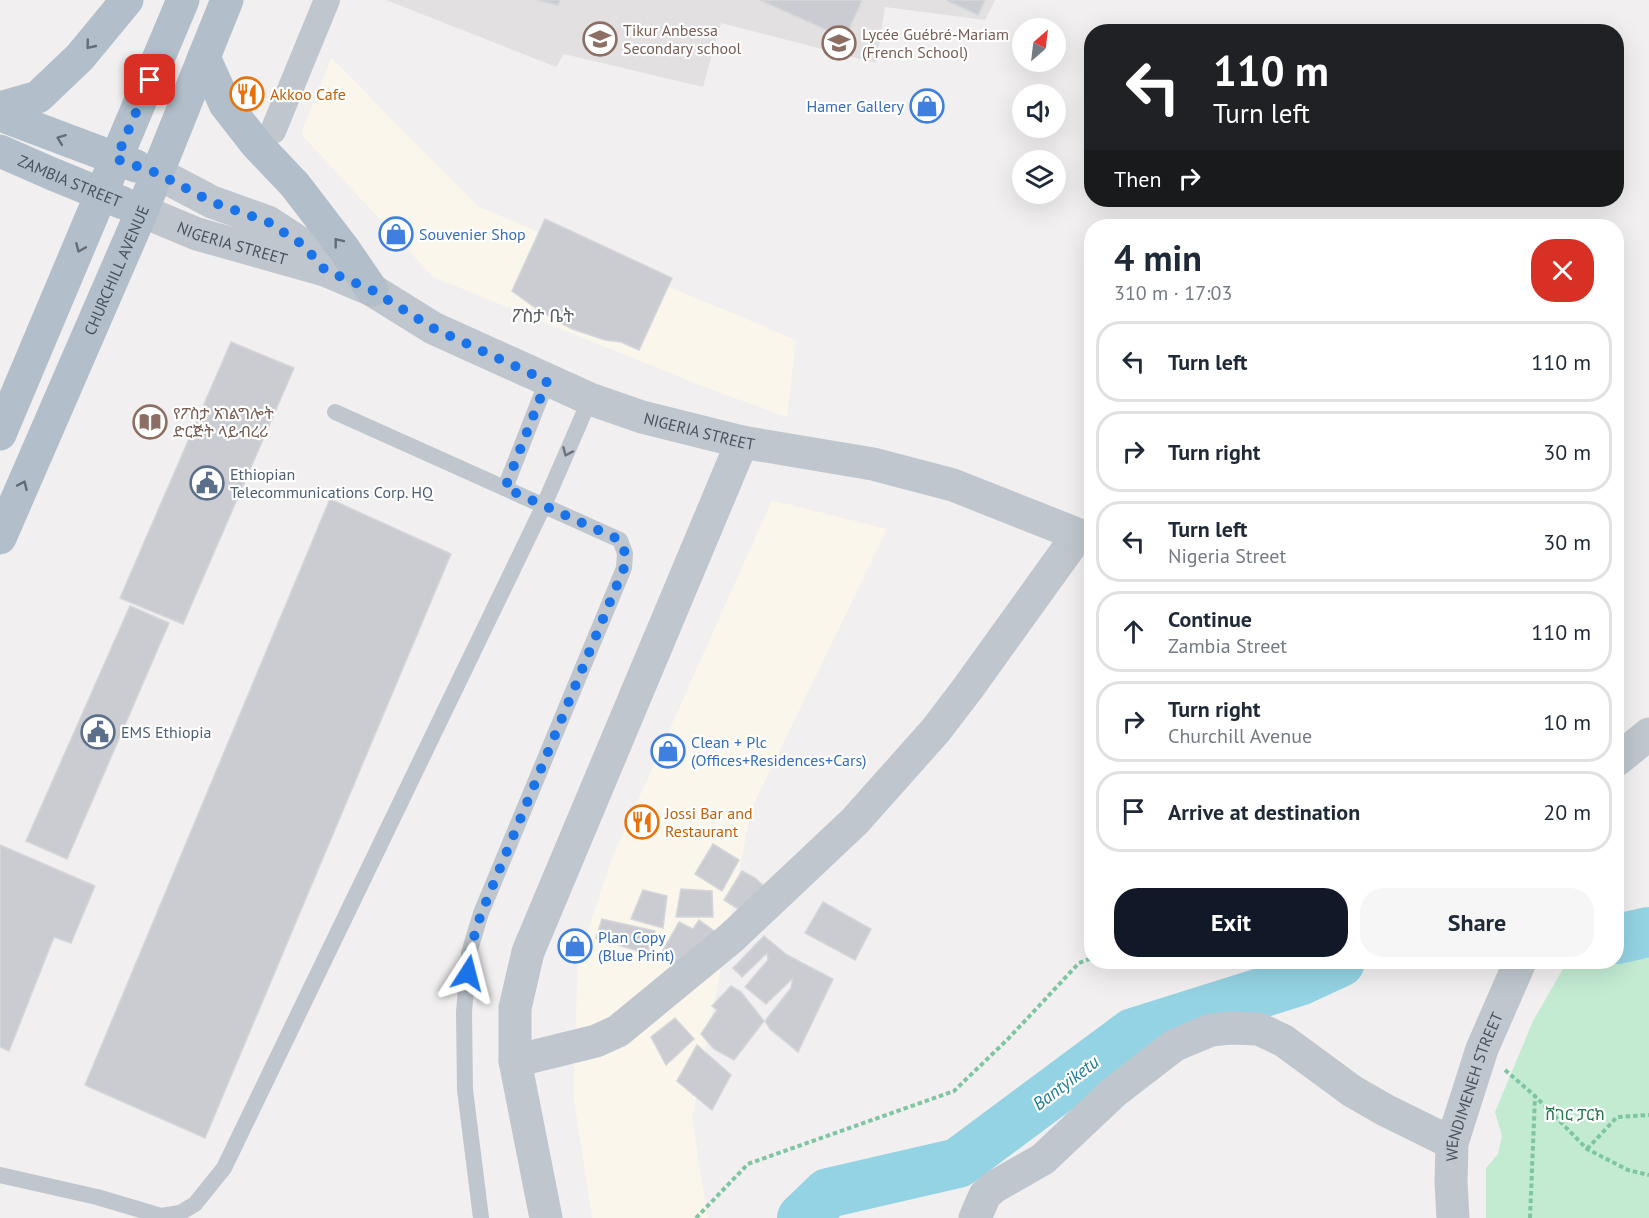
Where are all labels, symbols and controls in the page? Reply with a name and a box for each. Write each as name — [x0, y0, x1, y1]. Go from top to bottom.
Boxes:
north arrow — [1012, 18, 1066, 72]
map controls — [1012, 18, 1066, 204]
place label: Tikur Anbessa Secondary school — [623, 20, 742, 58]
school or university icon: Tikur Anbessa Secondary school — [582, 21, 618, 57]
place label: Lycée Guébré-Mariam (French School) — [862, 24, 1009, 62]
school or university icon: Lycée Guébré-Mariam (French School) — [821, 25, 857, 61]
one-way arrow — [86, 39, 97, 50]
text: 110 m — [1213, 43, 1329, 98]
icon: left — [1114, 48, 1192, 126]
pin — [124, 54, 175, 105]
icon: arrive — [133, 63, 166, 96]
restaurant icon: Akkoo Cafe — [229, 76, 265, 112]
place label: Akkoo Cafe — [270, 84, 346, 104]
button: sound — [1012, 84, 1066, 138]
shop icon: Hamer Gallery — [909, 88, 945, 124]
place label: Hamer Gallery — [806, 96, 905, 116]
text: Turn left — [1213, 96, 1310, 130]
one-way arrow — [57, 133, 67, 146]
street label: ZAMBIA STREET — [15, 150, 125, 211]
button: layers — [1012, 150, 1066, 204]
icon: right — [1173, 162, 1206, 195]
text: Then — [1114, 165, 1161, 193]
street label: CHURCHILL AVENUE — [79, 202, 153, 338]
shop icon: Souvenier Shop — [378, 216, 414, 252]
street label: NIGERIA STREET — [174, 217, 290, 269]
place label: Souvenier Shop — [419, 224, 526, 244]
text: 4 min — [1114, 234, 1202, 281]
one-way arrow — [335, 237, 346, 248]
button: close — [1531, 239, 1594, 302]
one-way arrow — [75, 242, 87, 253]
text: 310 m · 17:03 — [1114, 280, 1232, 306]
district label: ፖስታ ቤት — [512, 304, 574, 327]
icon: left — [1117, 345, 1150, 378]
text: Turn left — [1168, 348, 1248, 376]
text: 110 m — [1531, 348, 1591, 376]
place label: የፖስታ አገልግሎት ድርጅት ላይብረሪ — [173, 403, 274, 441]
library icon: የፖስታ አገልግሎት ድርጅት ላይብረሪ — [132, 404, 168, 440]
street label: NIGERIA STREET — [642, 408, 757, 454]
icon: right — [1117, 435, 1150, 468]
text: Turn right — [1168, 438, 1260, 466]
text: 30 m — [1543, 438, 1591, 466]
one-way arrow — [562, 446, 574, 457]
place label: Ethiopian Telecommunications Corp. HQ — [230, 464, 434, 502]
public building icon: Ethiopian Telecommunications Corp. HQ — [189, 465, 225, 501]
one-way arrow — [16, 480, 28, 491]
text: Turn left — [1168, 515, 1248, 543]
icon: left — [1117, 525, 1150, 558]
text: 30 m — [1543, 528, 1591, 556]
text: Nigeria Street — [1168, 543, 1286, 569]
text: Continue — [1168, 605, 1252, 633]
icon: ahead — [1117, 615, 1150, 648]
text: 110 m — [1531, 618, 1591, 646]
text: Zambia Street — [1168, 633, 1287, 659]
text: Turn right — [1168, 695, 1260, 723]
icon: right — [1117, 705, 1150, 738]
text: 10 m — [1543, 708, 1591, 736]
public building icon: EMS Ethiopia — [80, 714, 116, 750]
place label: EMS Ethiopia — [121, 722, 212, 742]
text: Churchill Avenue — [1168, 723, 1312, 749]
place label: Clean + Plc (Offices+Residences+Cars) — [691, 732, 867, 770]
shop icon: Clean + Plc (Offices+Residences+Cars) — [650, 733, 686, 769]
icon: arrive — [1117, 795, 1150, 828]
text: Arrive at destination — [1168, 798, 1360, 826]
text: 20 m — [1543, 798, 1591, 826]
place label: Jossi Bar and Restaurant — [664, 803, 753, 841]
restaurant icon: Jossi Bar and Restaurant — [624, 804, 660, 840]
button: Exit — [1114, 888, 1348, 957]
button: Share — [1360, 888, 1594, 957]
place label: Plan Copy (Blue Print) — [598, 927, 674, 965]
shop icon: Plan Copy (Blue Print) — [557, 928, 593, 964]
position arrow — [436, 941, 500, 1005]
street label: WENDIMENEH STREET — [1442, 1009, 1507, 1161]
water label: Bantyiketu — [1028, 1050, 1103, 1115]
park label: ሸገር ፓርክ — [1545, 1104, 1605, 1124]

